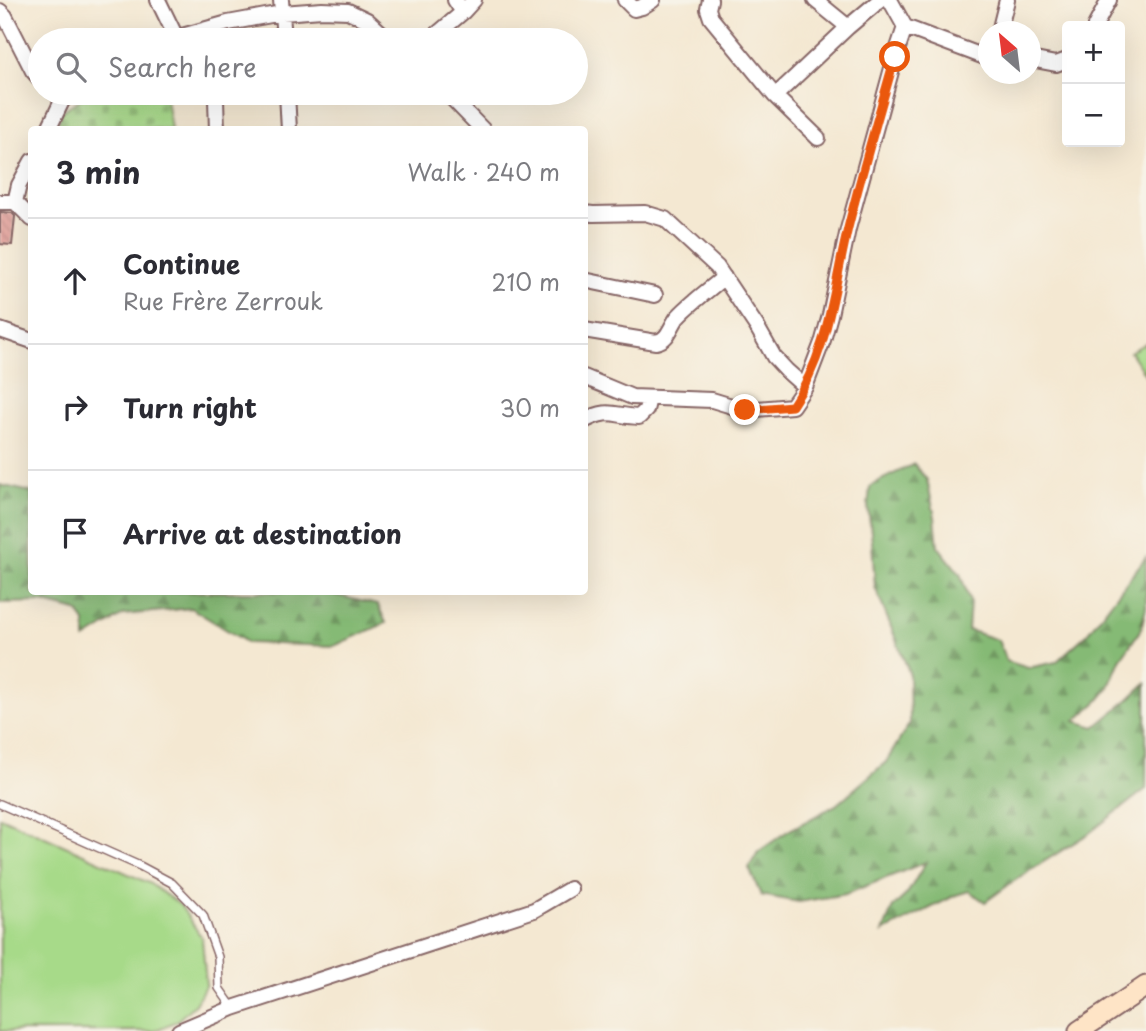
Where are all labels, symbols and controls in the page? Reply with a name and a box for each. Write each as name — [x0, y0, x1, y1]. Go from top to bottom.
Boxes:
north arrow — [978, 21, 1041, 84]
map controls — [1062, 21, 1125, 147]
button: + — [1062, 21, 1125, 84]
search box — [28, 28, 588, 105]
route start — [879, 41, 910, 72]
text: Search here — [108, 47, 257, 86]
icon: search — [52, 48, 90, 86]
button: − — [1062, 84, 1125, 147]
text: 3 min — [56, 149, 141, 194]
text: Walk · 240 m — [408, 154, 560, 189]
text: Continue — [123, 244, 240, 283]
icon: ahead — [56, 262, 94, 300]
text: 210 m — [492, 264, 560, 299]
text: Rue Frère Zerrouk — [123, 283, 323, 318]
icon: right — [56, 388, 94, 426]
text: Turn right — [123, 388, 257, 427]
text: 30 m — [499, 390, 560, 425]
route end — [729, 394, 760, 425]
icon: arrive — [56, 514, 94, 552]
text: Arrive at destination — [123, 514, 402, 553]

